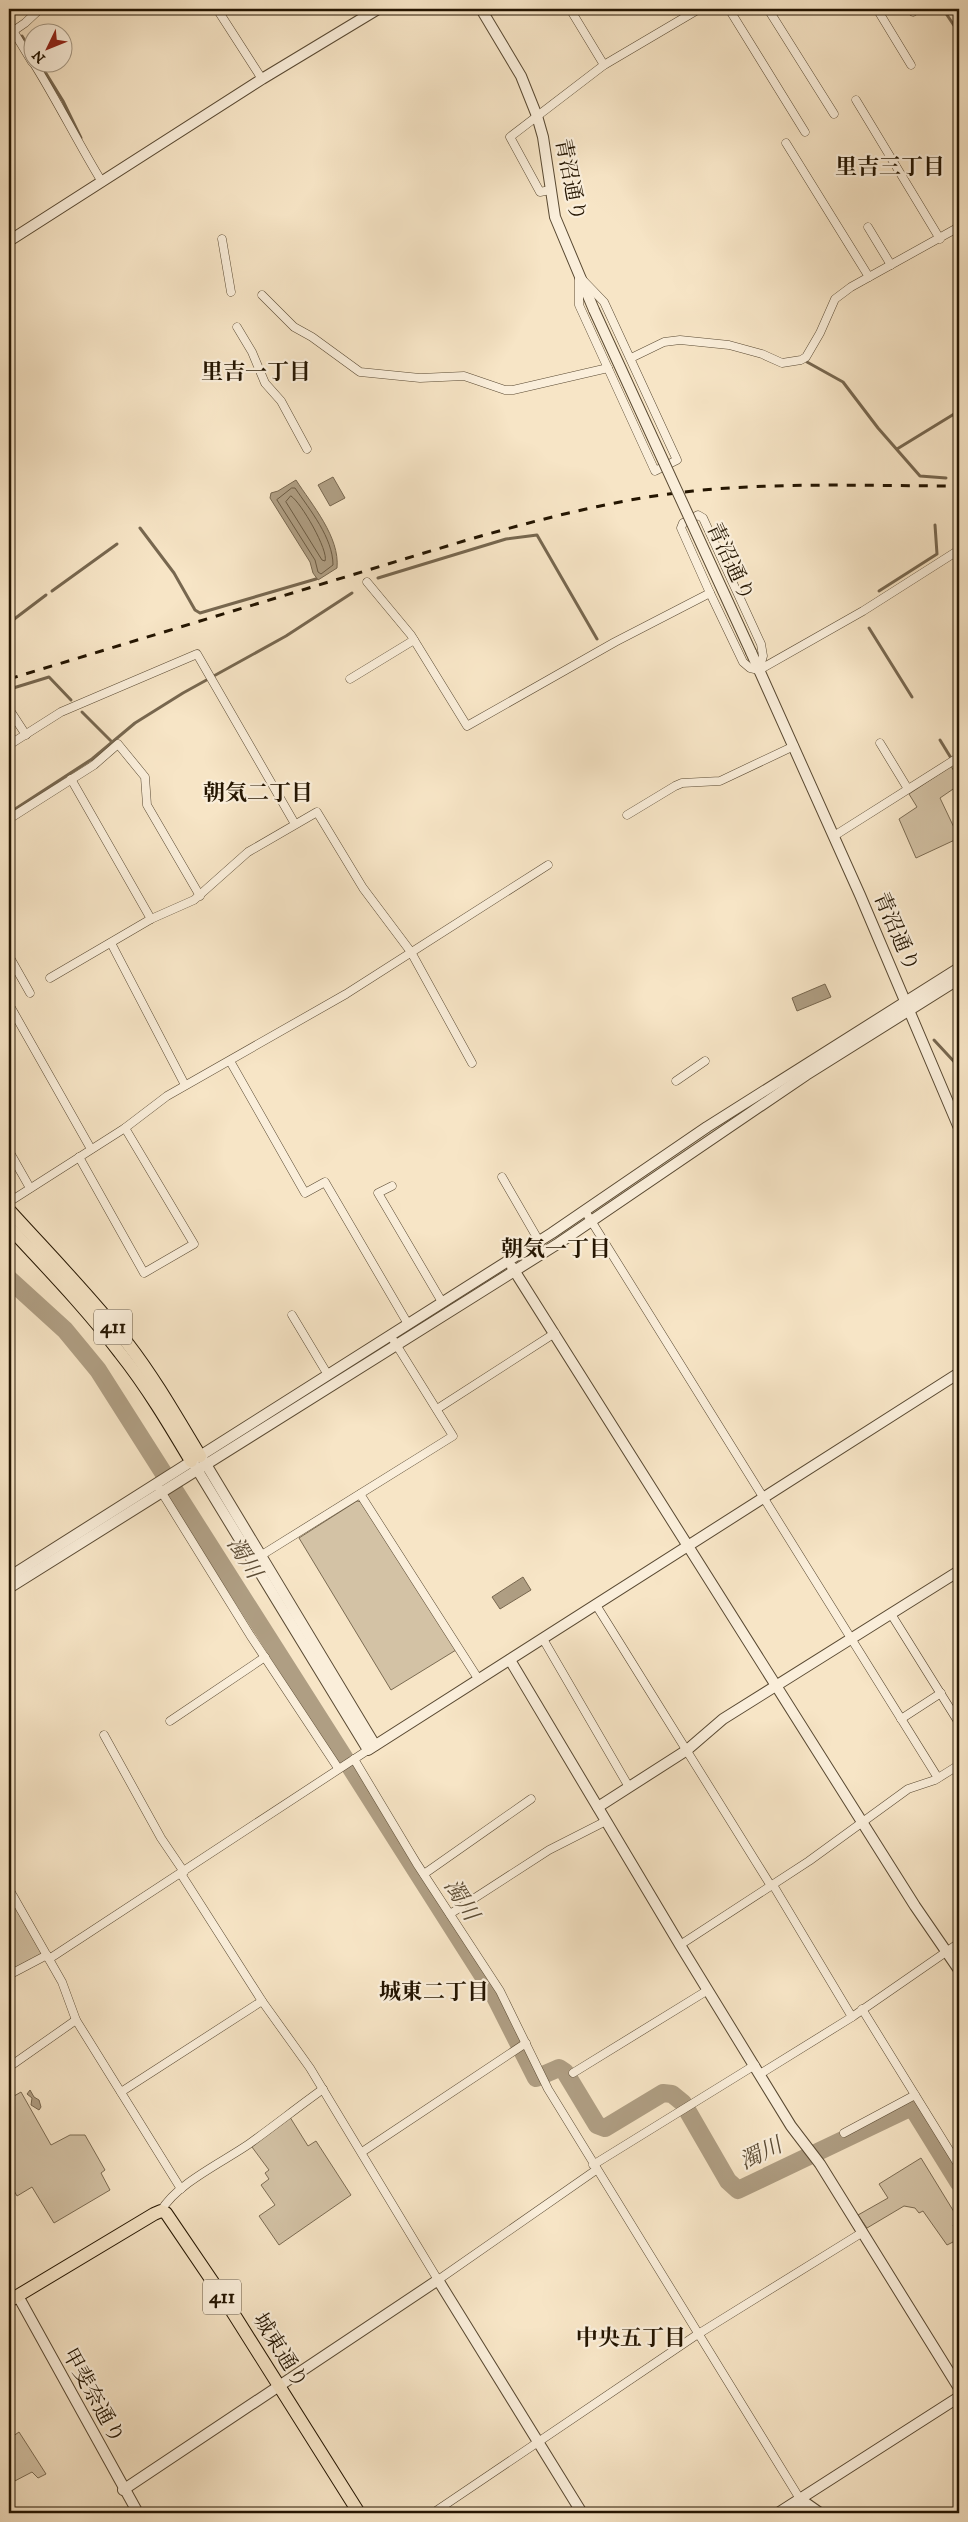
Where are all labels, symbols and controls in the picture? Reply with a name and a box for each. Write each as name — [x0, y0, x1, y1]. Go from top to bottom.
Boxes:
north arrow — [22, 22, 72, 72]
text: N — [28, 45, 50, 67]
street label: 青沼通り — [549, 136, 591, 224]
district label: 里吉三丁目 — [835, 154, 945, 181]
district label: 里吉一丁目 — [201, 359, 311, 386]
street label: 青沼通り — [700, 518, 760, 606]
district label: 朝気二丁目 — [203, 780, 313, 807]
street label: 青沼通り — [868, 888, 924, 976]
district label: 朝気一丁目 — [501, 1236, 611, 1263]
road number: 411 — [94, 1310, 132, 1344]
water label: 濁川 — [221, 1532, 268, 1586]
water label: 濁川 — [438, 1874, 485, 1928]
district label: 城東二丁目 — [379, 1979, 489, 2006]
water label: 濁川 — [735, 2131, 788, 2176]
road number: 411 — [203, 2280, 241, 2314]
street label: 城東通り — [247, 2308, 313, 2394]
district label: 中央五丁目 — [576, 2325, 686, 2352]
street label: 甲斐奈通り — [56, 2344, 130, 2448]

